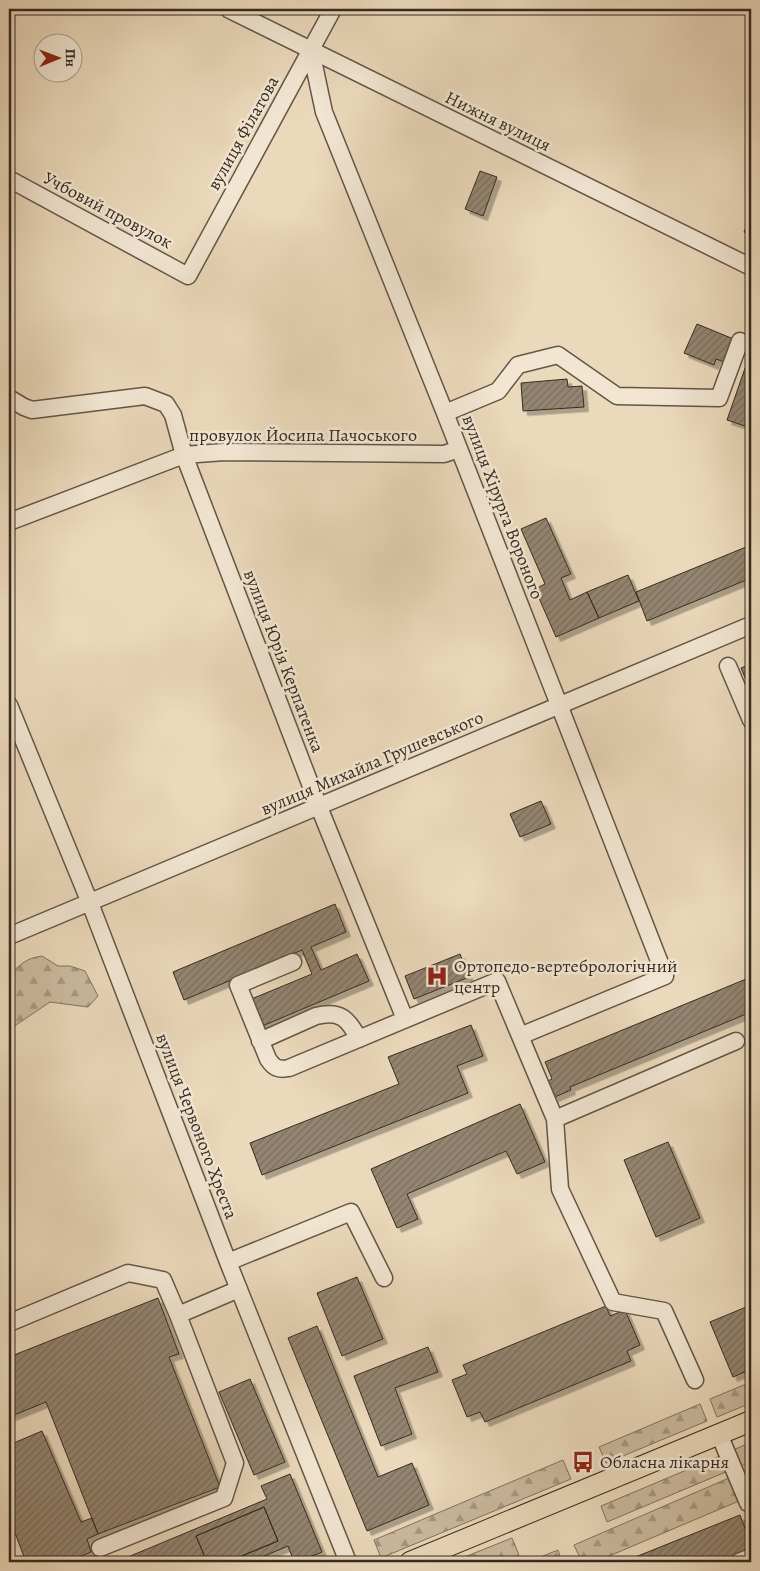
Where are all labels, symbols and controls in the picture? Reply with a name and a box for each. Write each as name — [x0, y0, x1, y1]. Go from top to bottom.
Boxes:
north arrow — [32, 32, 82, 82]
text: Пн — [61, 48, 80, 67]
street label: вулиця Філатова — [202, 71, 285, 195]
street label: Нижня вулиця — [441, 85, 555, 157]
street label: Учбовий провулок — [39, 166, 177, 254]
street label: вулиця Хірурга Вороного — [457, 411, 549, 603]
street label: провулок Йосипа Пачоського — [189, 423, 417, 447]
street label: вулиця Юрія Керпатенка — [238, 566, 330, 757]
street label: вулиця Михайла Грушевського — [257, 705, 487, 821]
place label: Ортопедо-вертебрологічний центр — [454, 954, 678, 999]
hospital icon: Ортопедо-вертебрологічний центр — [424, 963, 450, 989]
street label: вулиця Червоного Хреста — [150, 1030, 244, 1223]
bus stop icon: Обласна лікарня — [570, 1449, 596, 1475]
place label: Обласна лікарня — [600, 1450, 729, 1474]

